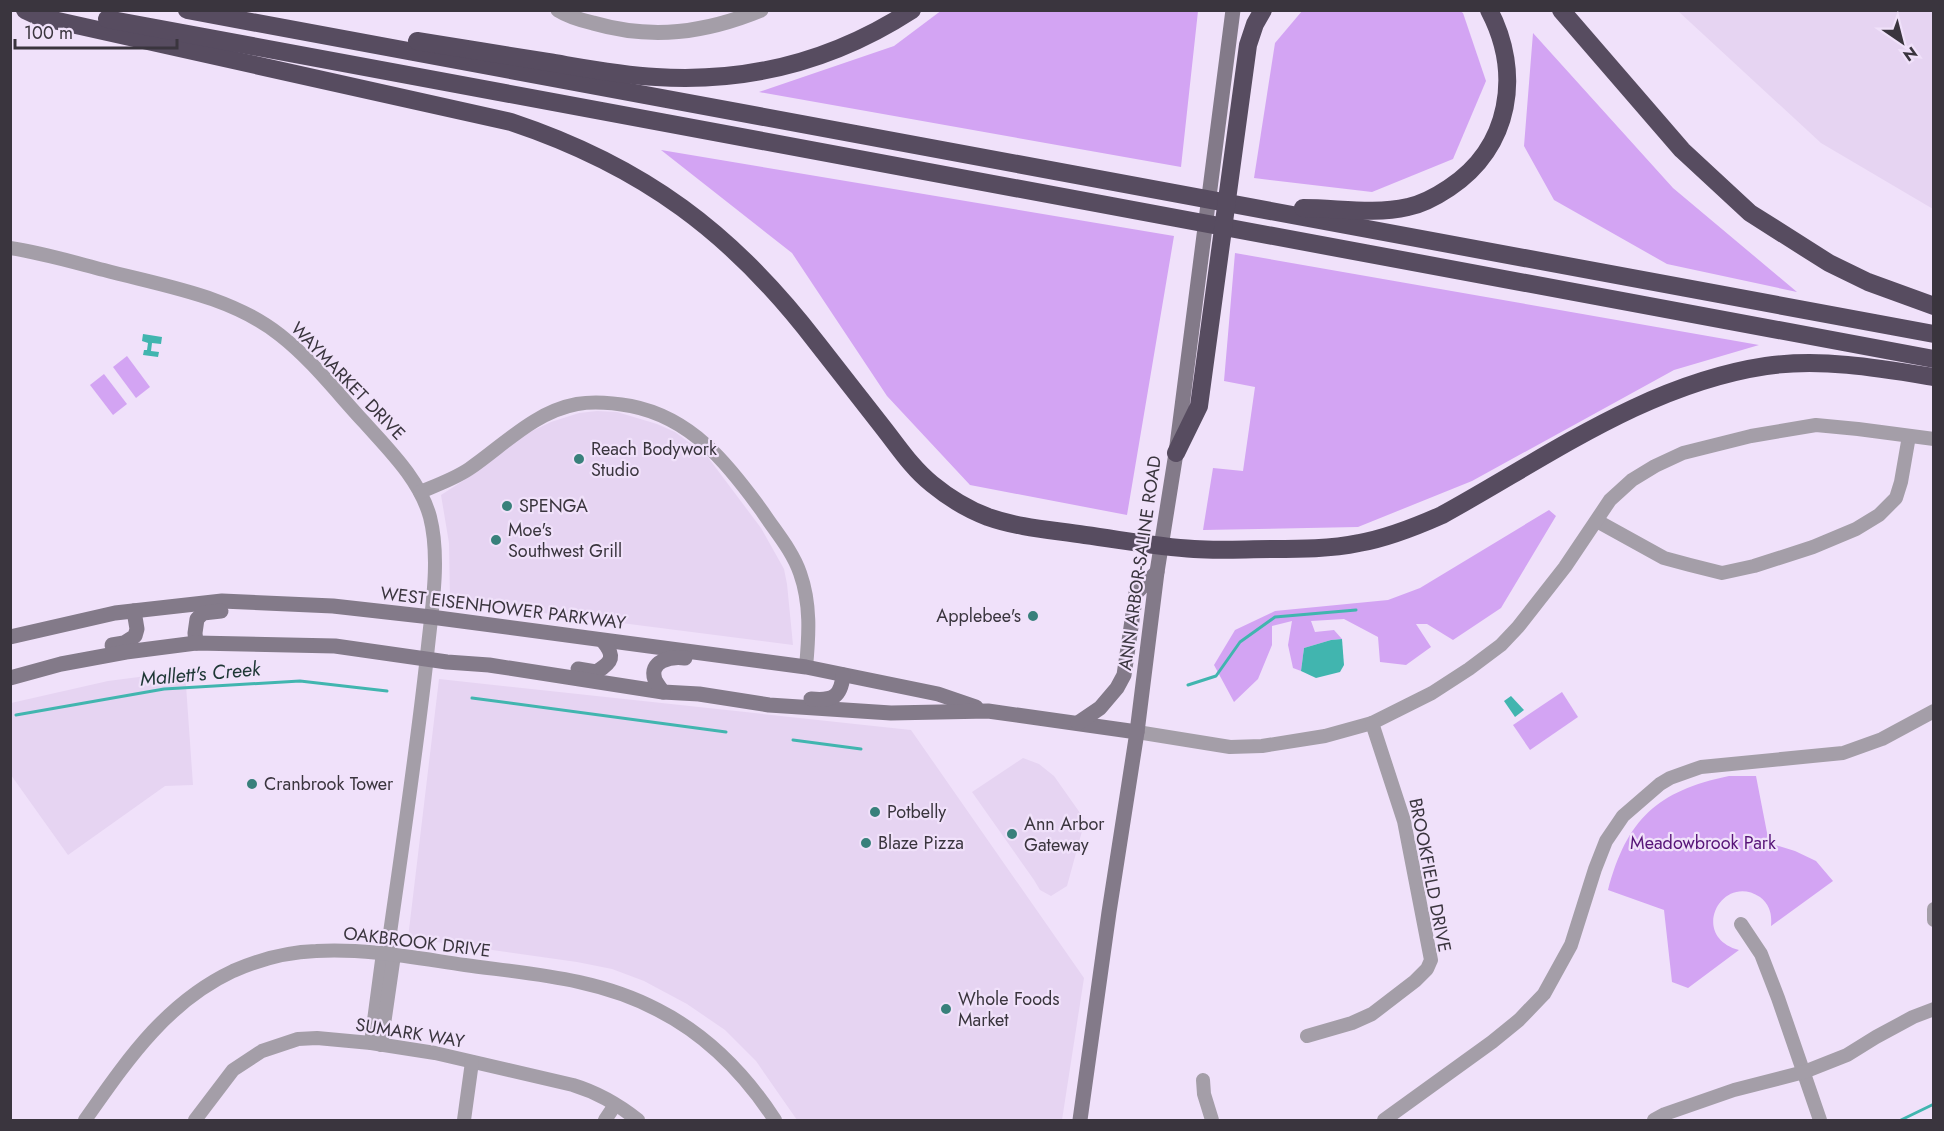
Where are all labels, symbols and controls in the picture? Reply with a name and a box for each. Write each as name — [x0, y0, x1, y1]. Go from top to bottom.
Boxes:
scale bar — [15, 12, 177, 50]
north arrow — [1872, 12, 1932, 72]
text: 100 m — [24, 20, 73, 46]
text: N — [1899, 41, 1922, 67]
street label: WAYMARKET DRIVE — [285, 316, 411, 446]
place label: Reach Bodywork Studio — [591, 436, 717, 483]
marker: Reach Bodywork Studio — [572, 452, 586, 466]
street label: ANN ARBOR-SALINE ROAD — [1112, 454, 1168, 672]
place label: SPENGA — [519, 493, 588, 519]
marker: SPENGA — [500, 499, 514, 513]
place label: Moe's Southwest Grill — [508, 517, 622, 564]
marker: Moe's Southwest Grill — [489, 533, 503, 547]
street label: WEST EISENHOWER PARKWAY — [379, 580, 628, 636]
place label: Applebee's — [936, 603, 1021, 629]
marker: Applebee's — [1026, 609, 1040, 623]
water label: Mallett's Creek — [139, 654, 263, 694]
place label: Cranbrook Tower — [264, 771, 394, 797]
marker: Cranbrook Tower — [245, 777, 259, 791]
street label: BROOKFIELD DRIVE — [1402, 796, 1458, 954]
place label: Potbelly — [887, 799, 946, 825]
marker: Potbelly — [868, 805, 882, 819]
place label: Ann Arbor Gateway — [1024, 811, 1105, 858]
marker: Ann Arbor Gateway — [1005, 827, 1019, 841]
place label: Blaze Pizza — [878, 830, 964, 856]
park label: Meadowbrook Park — [1630, 830, 1776, 856]
marker: Blaze Pizza — [859, 836, 873, 850]
street label: OAKBROOK DRIVE — [342, 920, 492, 964]
place label: Whole Foods Market — [958, 986, 1060, 1033]
marker: Whole Foods Market — [939, 1002, 953, 1016]
street label: SUMARK WAY — [354, 1012, 467, 1055]

